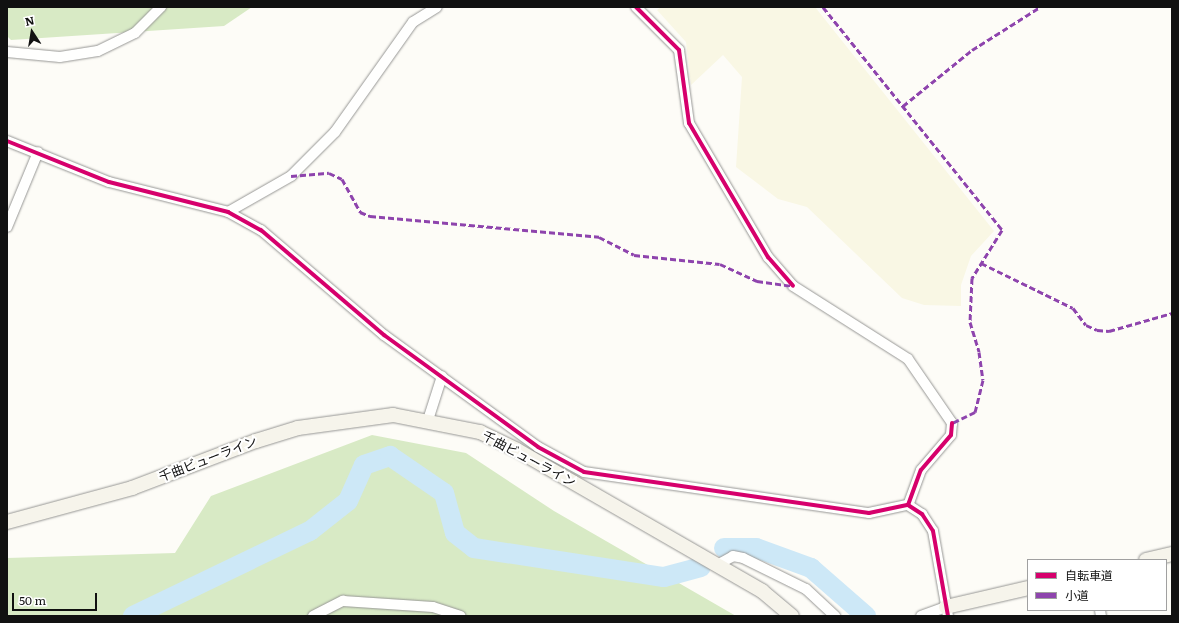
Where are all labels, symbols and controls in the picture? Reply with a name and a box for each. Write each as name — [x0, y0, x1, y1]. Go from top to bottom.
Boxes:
text: N — [23, 11, 36, 29]
north arrow — [12, 12, 52, 52]
street label: 千曲ビューライン — [479, 428, 579, 490]
street label: 千曲ビューライン — [157, 433, 259, 485]
legend — [1027, 559, 1167, 611]
text: 自転車道 — [1065, 566, 1113, 584]
scale bar — [14, 585, 99, 611]
text: 小道 — [1065, 586, 1089, 604]
text: 50 m — [19, 591, 46, 609]

